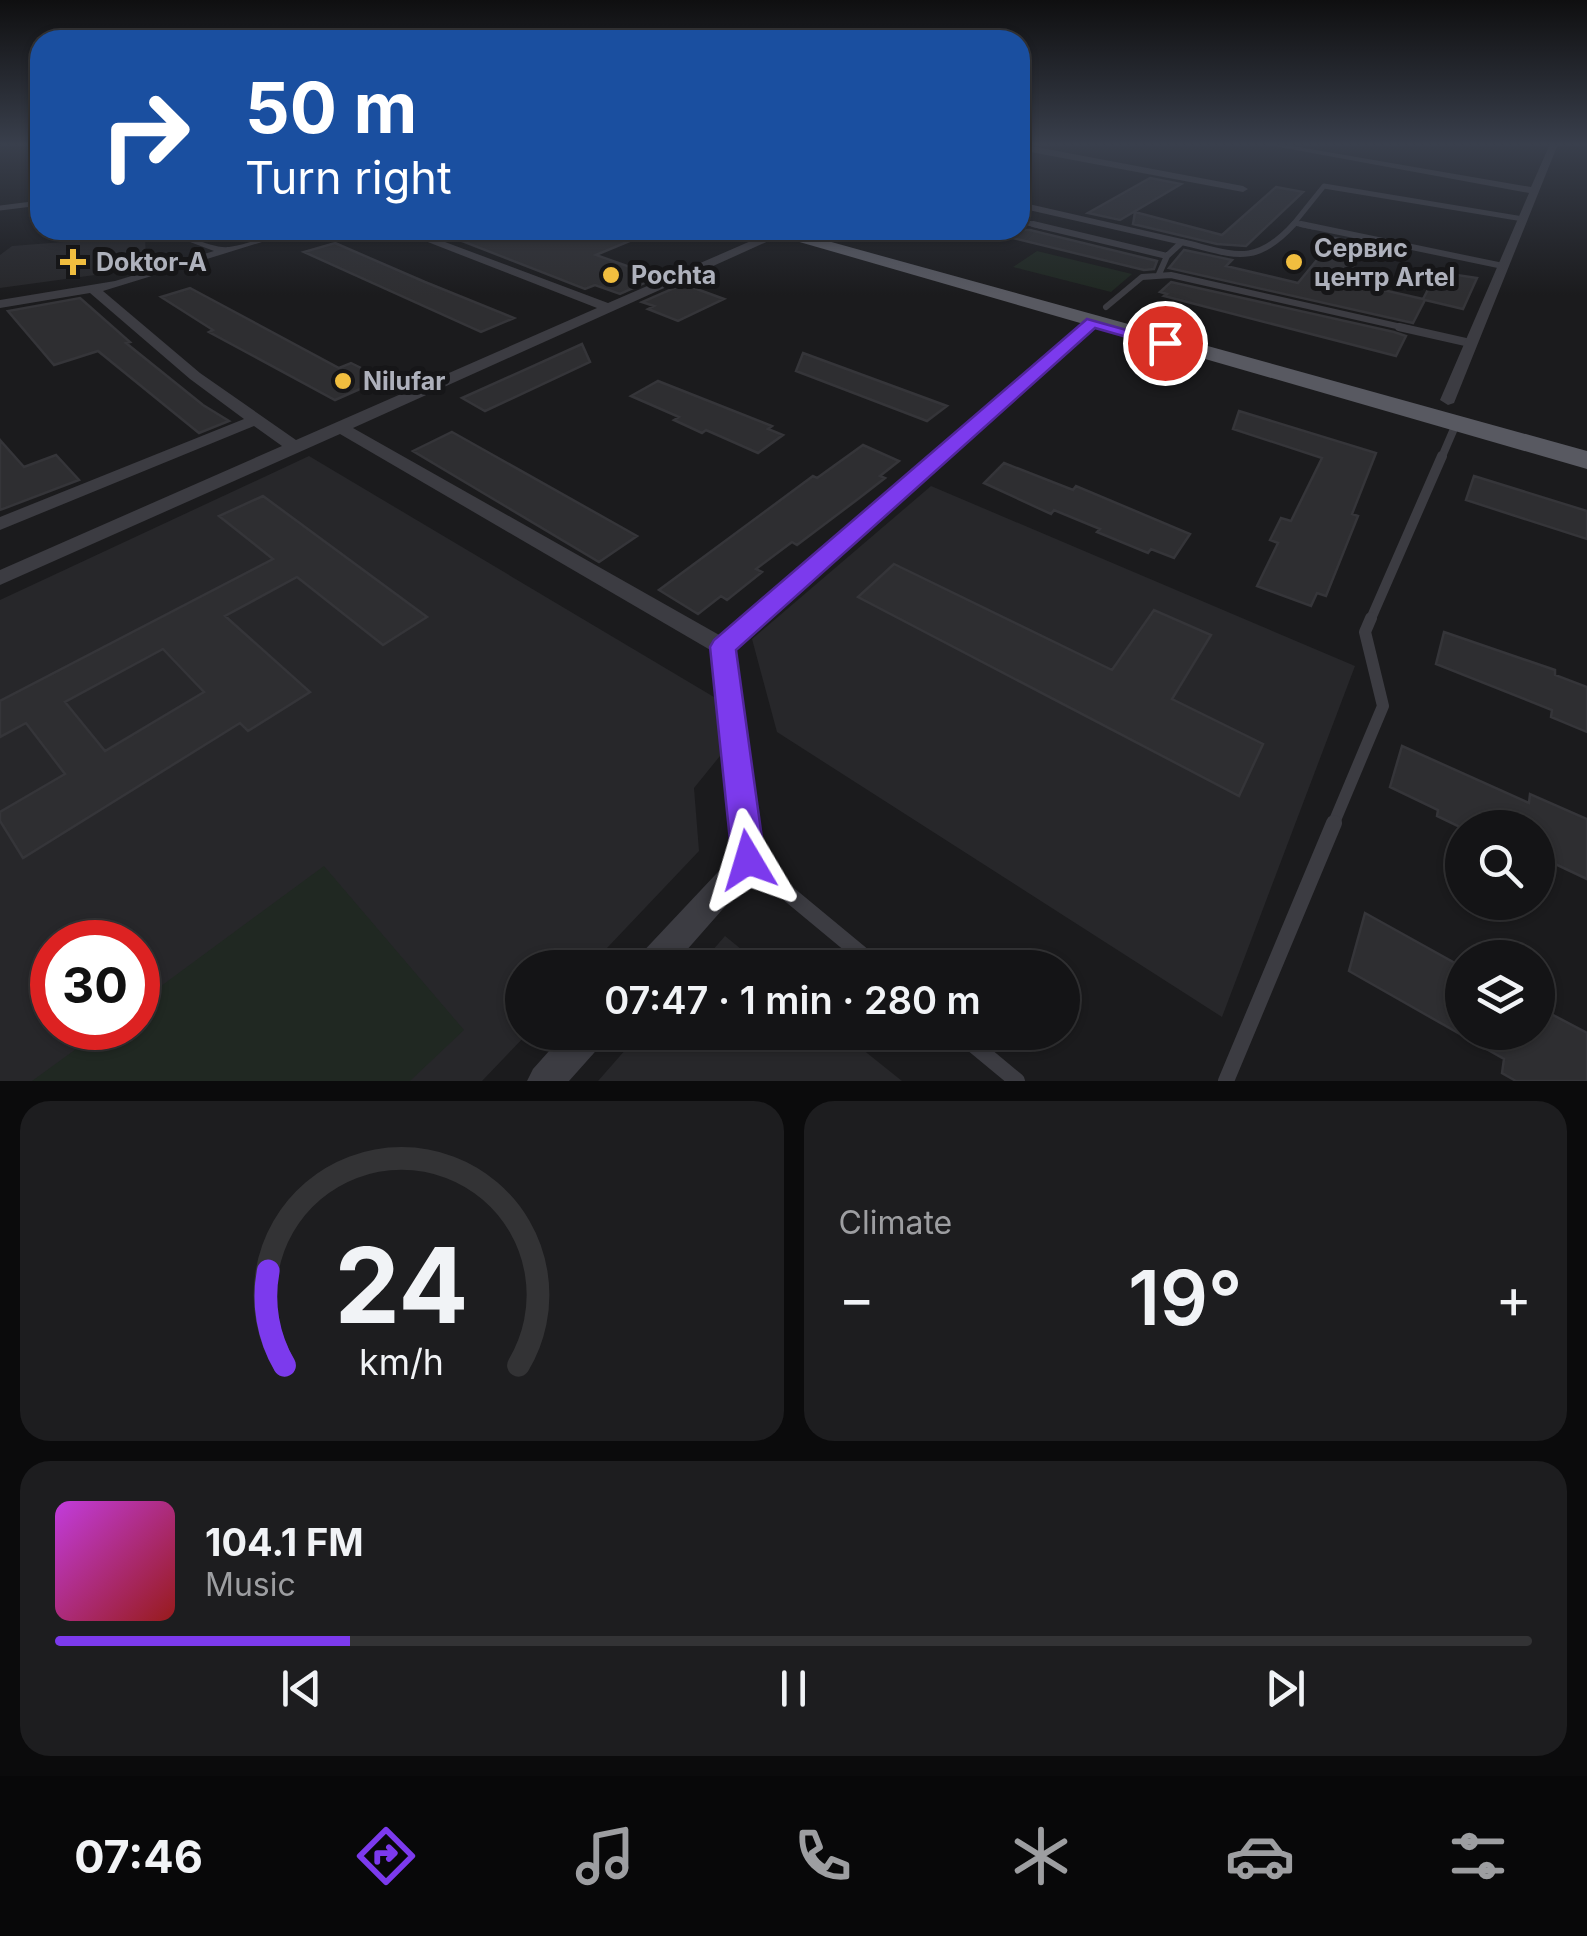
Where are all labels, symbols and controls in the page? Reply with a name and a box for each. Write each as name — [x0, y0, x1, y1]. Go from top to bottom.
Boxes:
text: 50 m — [245, 65, 417, 150]
icon: right — [80, 70, 210, 200]
text: Turn right — [245, 150, 452, 205]
place label: Сервис центр Artel — [1314, 233, 1455, 292]
place label: Doktor-A — [96, 247, 207, 277]
marker: Doktor-A — [60, 249, 86, 275]
marker: Сервис центр Artel — [1283, 251, 1305, 273]
place label: Pochta — [631, 260, 716, 290]
marker: Pochta — [600, 264, 622, 286]
pin — [1123, 301, 1208, 386]
icon: arrive — [1138, 316, 1193, 371]
place label: Nilufar — [363, 366, 445, 396]
marker: Nilufar — [332, 370, 354, 392]
position arrow — [696, 808, 800, 912]
map controls — [1445, 810, 1555, 1050]
button: search — [1445, 810, 1555, 920]
speed limit sign: 30 — [30, 920, 160, 1050]
button: layers — [1445, 940, 1555, 1050]
text: 07:47 · 1 min · 280 m — [604, 977, 981, 1023]
text: Climate — [839, 1203, 952, 1242]
text: 24 — [335, 1222, 469, 1348]
text: 19° — [1128, 1252, 1242, 1343]
text: − — [839, 1265, 875, 1331]
text: + — [1496, 1265, 1532, 1331]
text: km/h — [359, 1340, 444, 1384]
text: 104.1 FM — [205, 1519, 364, 1565]
text: Music — [205, 1565, 296, 1604]
icon: previous — [274, 1661, 329, 1716]
icon: pause — [766, 1661, 821, 1716]
icon: next — [1258, 1661, 1313, 1716]
icon: directions — [351, 1821, 421, 1891]
icon: music — [570, 1821, 640, 1891]
icon: phone — [788, 1821, 858, 1891]
icon: climate — [1006, 1821, 1076, 1891]
icon: car — [1225, 1821, 1295, 1891]
icon: filters — [1443, 1821, 1513, 1891]
text: 07:46 — [74, 1829, 203, 1884]

